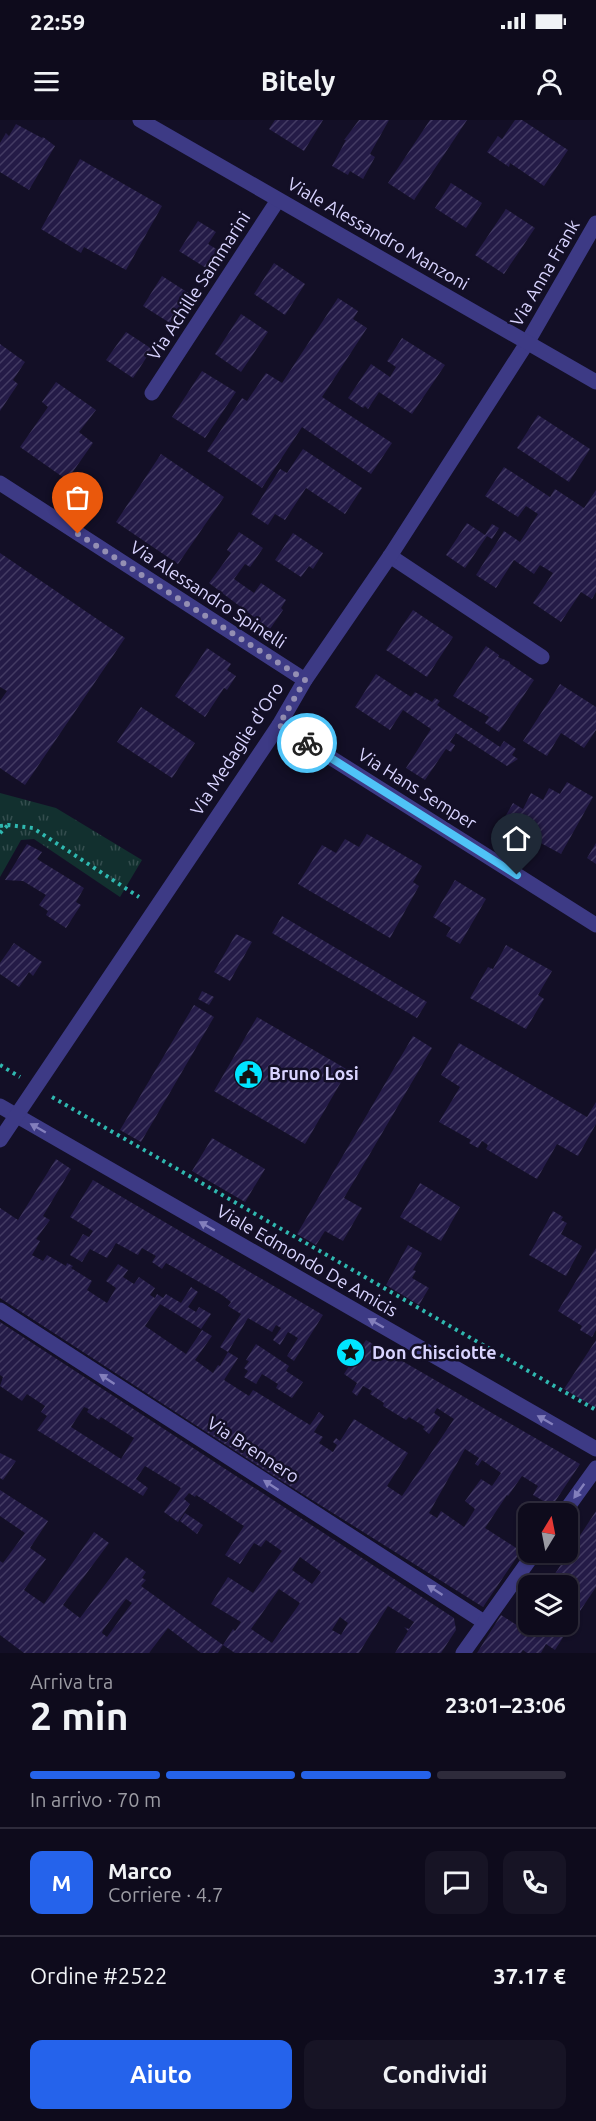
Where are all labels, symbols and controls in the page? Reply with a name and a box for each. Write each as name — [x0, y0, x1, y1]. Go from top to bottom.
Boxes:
text: 22:59 — [30, 9, 85, 34]
icon: menu — [30, 65, 63, 98]
icon: person — [533, 65, 566, 98]
text: Bitely — [261, 66, 335, 96]
street label: Viale Alessandro Manzoni — [284, 173, 473, 293]
street label: Via Achille Sammarini — [143, 208, 254, 363]
street label: Via Anna Frank — [505, 216, 583, 329]
pin — [52, 472, 103, 534]
icon: bag — [61, 481, 94, 514]
street label: Via Alessandro Spinelli — [127, 536, 290, 652]
street label: Via Medaglie d'Oro — [186, 678, 287, 819]
courier — [277, 713, 337, 773]
icon: bike — [291, 727, 324, 760]
street label: Via Hans Semper — [355, 744, 481, 833]
pin — [491, 813, 542, 875]
icon: home — [500, 822, 533, 855]
public building icon: Bruno Losi — [232, 1058, 264, 1090]
place label: Bruno Losi — [269, 1063, 359, 1083]
one-way arrow — [29, 1123, 46, 1133]
street label: Viale Edmondo De Amicis — [214, 1200, 402, 1320]
one-way arrow — [198, 1221, 215, 1231]
one-way arrow — [367, 1318, 384, 1328]
place icon: Don Chisciotte — [335, 1337, 367, 1369]
place label: Don Chisciotte — [372, 1342, 497, 1362]
one-way arrow — [99, 1374, 115, 1385]
street label: Via Brennero — [204, 1412, 303, 1486]
one-way arrow — [537, 1414, 553, 1425]
one-way arrow — [263, 1479, 279, 1490]
one-way arrow — [574, 1483, 586, 1498]
north arrow — [518, 1503, 578, 1563]
map controls — [518, 1503, 578, 1635]
button: layers — [518, 1575, 578, 1635]
one-way arrow — [427, 1585, 443, 1596]
text: Arriva tra — [30, 1670, 113, 1693]
text: 23:01–23:06 — [445, 1692, 566, 1717]
text: 2 min — [30, 1694, 129, 1737]
text: In arrivo · 70 m — [30, 1788, 161, 1811]
button: chat — [425, 1851, 488, 1914]
button: phone — [503, 1851, 566, 1914]
text: Marco — [108, 1858, 172, 1883]
text: M — [52, 1870, 71, 1895]
text: Corriere · 4.7 — [108, 1883, 223, 1906]
text: Ordine #2522 — [30, 1963, 167, 1988]
text: 37.17 € — [493, 1963, 566, 1988]
button: Aiuto — [30, 2040, 292, 2109]
button: Condividi — [304, 2040, 566, 2109]

